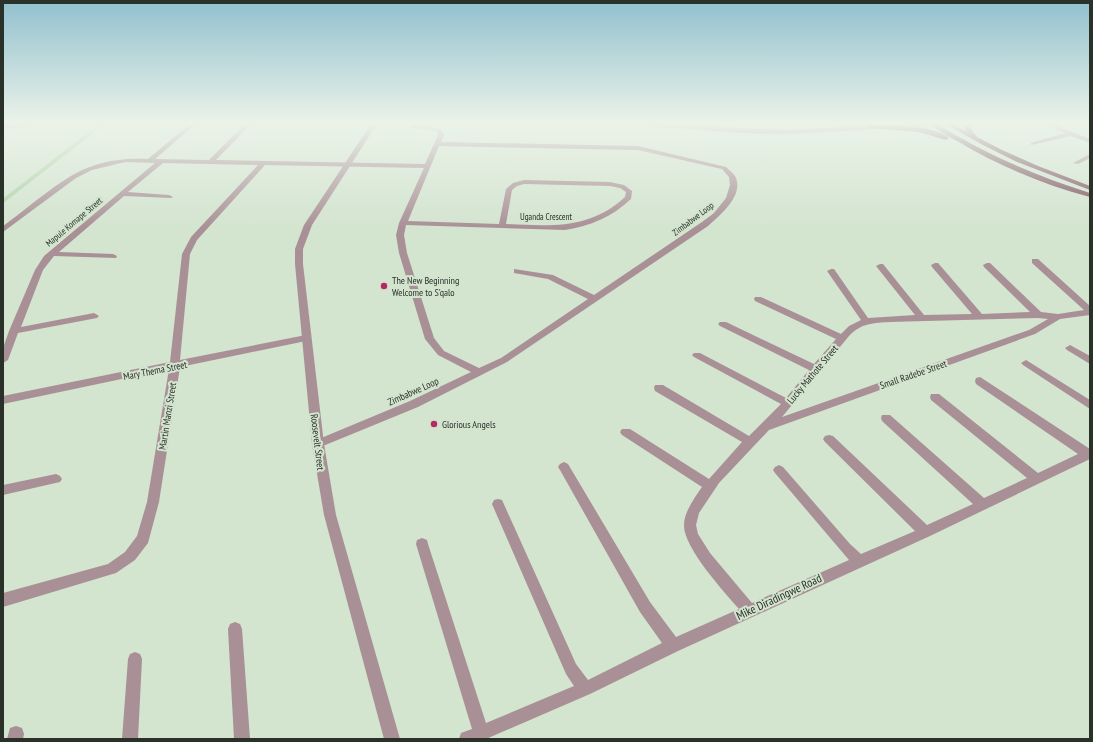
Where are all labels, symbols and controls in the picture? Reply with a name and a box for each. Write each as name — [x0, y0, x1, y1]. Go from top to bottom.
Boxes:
street label: Mapule Komape Street — [43, 194, 105, 248]
street label: Zimbabwe Loop — [670, 199, 716, 238]
street label: Uganda Crescent — [520, 211, 572, 222]
place label: The New Beginning Welcome to S'qalo — [392, 274, 459, 299]
marker: The New Beginning Welcome to S'qalo — [379, 281, 389, 291]
street label: Lucky Mathote Street — [784, 342, 841, 406]
street label: Small Radebe Street — [878, 357, 949, 392]
street label: Mary Thema Street — [122, 358, 188, 383]
street label: Zimbabwe Loop — [386, 374, 441, 408]
street label: Martin Manzi Street — [156, 381, 179, 451]
street label: Roosevelt Street — [308, 413, 327, 471]
place label: Glorious Angels — [442, 418, 496, 431]
marker: Glorious Angels — [429, 419, 439, 429]
street label: Mike Diradingwe Road — [734, 570, 824, 623]

